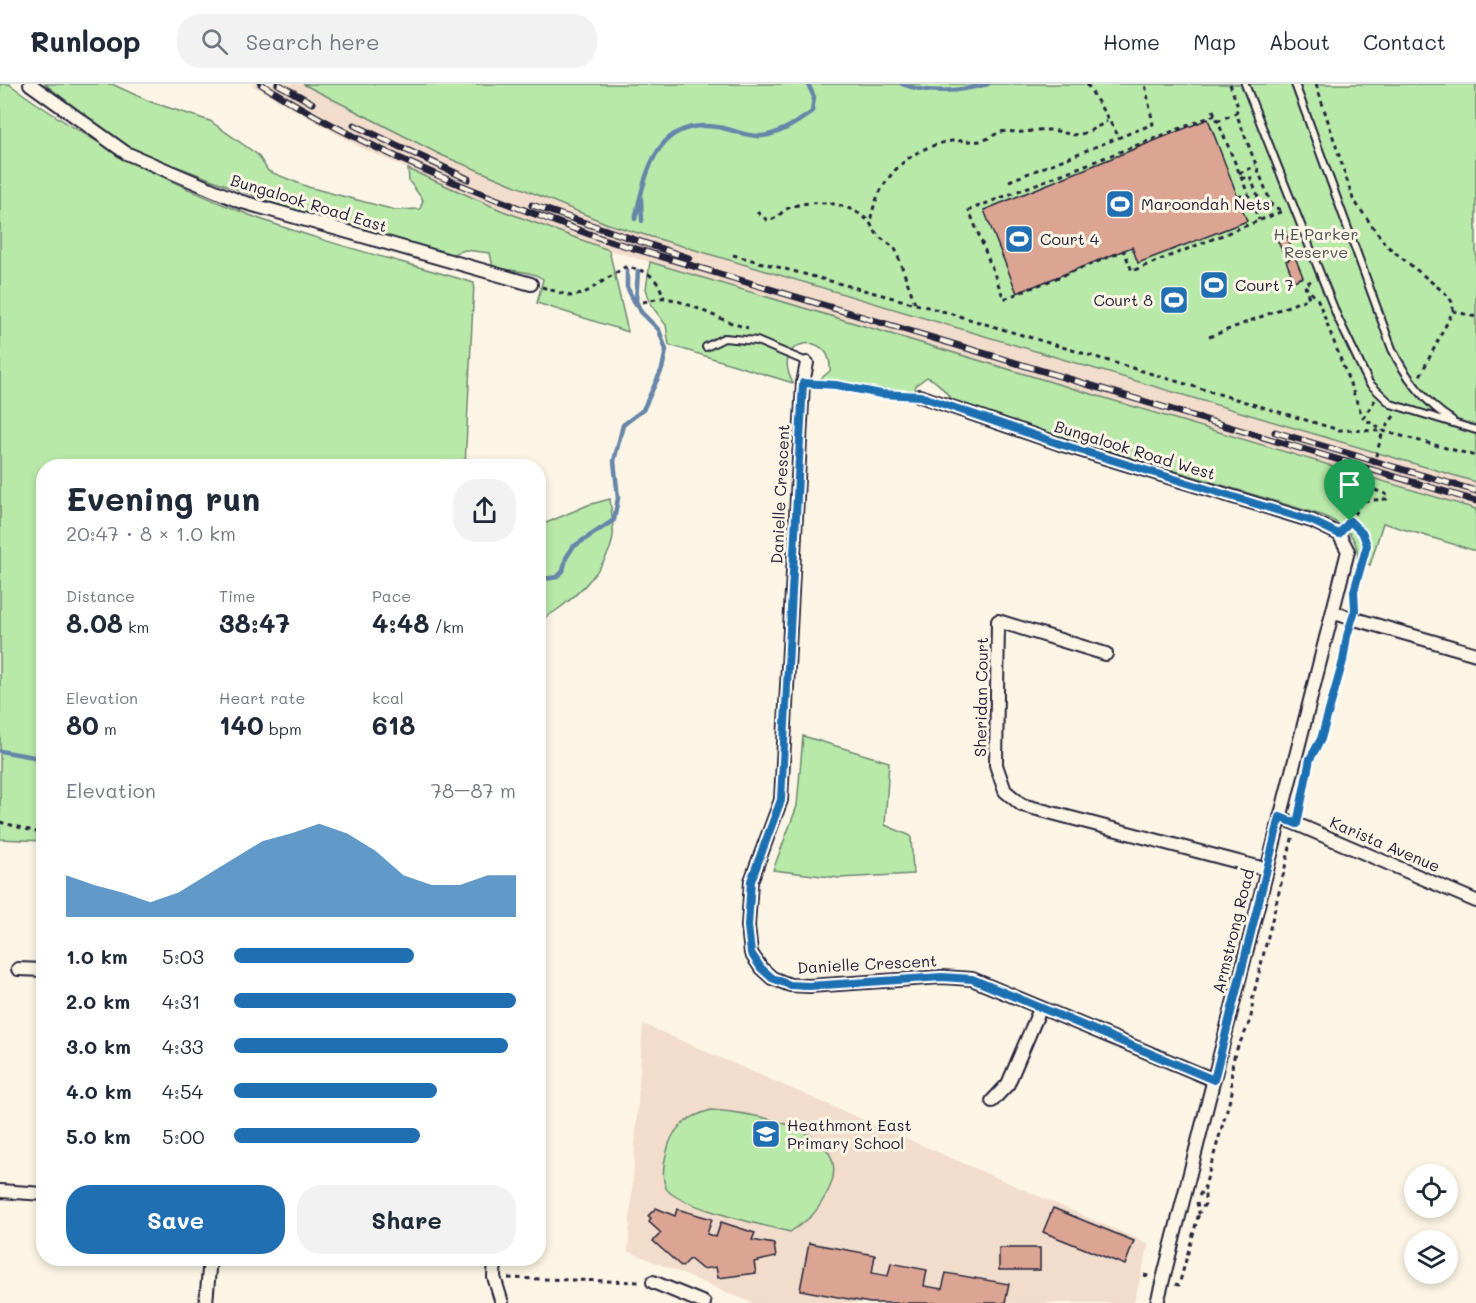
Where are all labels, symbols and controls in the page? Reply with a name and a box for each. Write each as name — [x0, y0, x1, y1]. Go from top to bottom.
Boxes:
search box — [177, 14, 597, 68]
text: Runloop — [30, 23, 141, 59]
icon: search — [198, 25, 231, 58]
text: Search here — [246, 27, 380, 56]
text: Home — [1103, 28, 1160, 55]
text: Map — [1193, 28, 1236, 55]
text: About — [1269, 28, 1330, 55]
text: Contact — [1363, 28, 1446, 55]
street label: Bungalook Road East — [228, 169, 390, 236]
sports icon: Maroondah Nets — [1104, 188, 1136, 220]
place label: Maroondah Nets — [1141, 193, 1270, 214]
sports icon: Court 4 — [1003, 223, 1035, 255]
park label: H E Parker Reserve — [1273, 223, 1359, 262]
place label: Court 4 — [1040, 228, 1100, 249]
sports icon: Court 7 — [1198, 269, 1230, 301]
place label: Court 7 — [1235, 274, 1294, 295]
sports icon: Court 8 — [1158, 284, 1190, 316]
place label: Court 8 — [1093, 289, 1153, 310]
street label: Bungalook Road West — [1052, 415, 1218, 484]
street label: Danielle Crescent — [765, 423, 794, 564]
pin — [1324, 459, 1375, 521]
icon: arrive — [1333, 468, 1366, 501]
text: Evening run — [66, 476, 260, 519]
button: share — [453, 479, 516, 542]
text: 20:47 · 8 × 1.0 km — [66, 520, 236, 546]
text: Distance — [66, 585, 135, 606]
text: Time — [219, 585, 255, 606]
text: Pace — [372, 585, 411, 606]
text: 8.08 — [66, 606, 123, 640]
text: 38:47 — [219, 606, 290, 640]
text: 4:48 — [372, 606, 429, 640]
text: km — [123, 616, 149, 637]
text: /km — [429, 616, 464, 637]
street label: Sheridan Court — [969, 637, 992, 757]
text: Elevation — [66, 687, 138, 708]
text: Heart rate — [219, 687, 305, 708]
text: kcal — [372, 687, 404, 708]
text: 80 — [66, 708, 99, 742]
text: 140 — [219, 708, 264, 742]
text: 618 — [372, 708, 415, 742]
text: m — [99, 718, 117, 739]
text: bpm — [264, 718, 302, 739]
text: Elevation — [66, 777, 156, 803]
text: 78–87 m — [431, 777, 516, 803]
street label: Karista Avenue — [1327, 811, 1444, 876]
street label: Armstrong Road — [1207, 867, 1258, 995]
text: 1.0 km — [66, 943, 128, 969]
text: 5:03 — [162, 943, 204, 969]
street label: Danielle Crescent — [796, 949, 937, 978]
text: 2.0 km — [66, 988, 130, 1014]
text: 4:31 — [162, 988, 201, 1014]
text: 3.0 km — [66, 1033, 131, 1059]
text: 4:33 — [162, 1033, 203, 1059]
text: 4.0 km — [66, 1078, 132, 1104]
text: 4:54 — [162, 1078, 203, 1104]
place label: Heathmont East Primary School — [787, 1114, 912, 1153]
school or university icon: Heathmont East Primary School — [750, 1118, 782, 1150]
text: 5.0 km — [66, 1123, 131, 1149]
text: 5:00 — [162, 1123, 205, 1149]
map controls — [1404, 1164, 1458, 1284]
button: locate — [1404, 1164, 1458, 1218]
button: Save — [66, 1185, 285, 1254]
button: Share — [297, 1185, 516, 1254]
button: layers — [1404, 1230, 1458, 1284]

